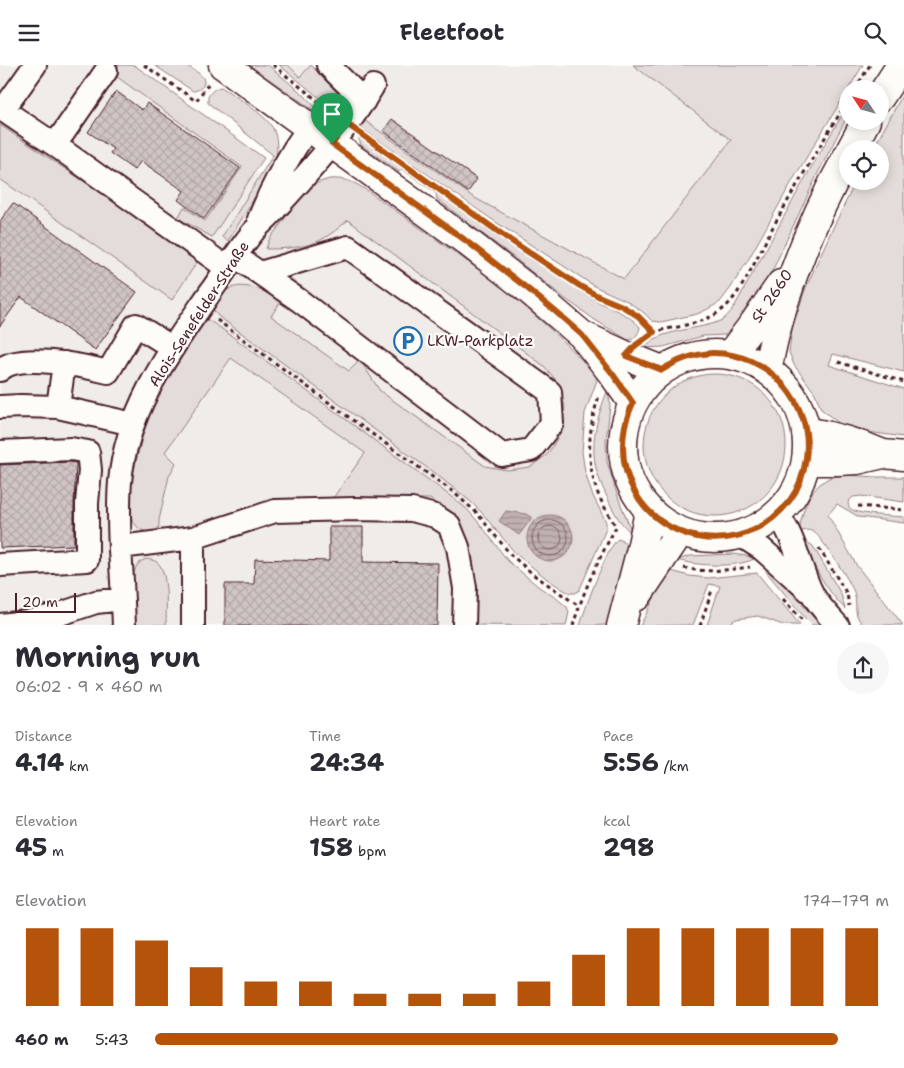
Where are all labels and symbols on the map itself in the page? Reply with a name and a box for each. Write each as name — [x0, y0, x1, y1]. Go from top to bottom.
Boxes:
north arrow — [839, 80, 889, 130]
pin — [311, 93, 353, 144]
street label: Alois-Senefelder-Straße — [144, 237, 254, 391]
street label: St 2660 — [747, 265, 797, 327]
parking icon: LKW-Parkplatz — [393, 326, 423, 356]
place label: LKW-Parkplatz — [427, 331, 534, 351]
scale bar — [15, 591, 76, 614]

